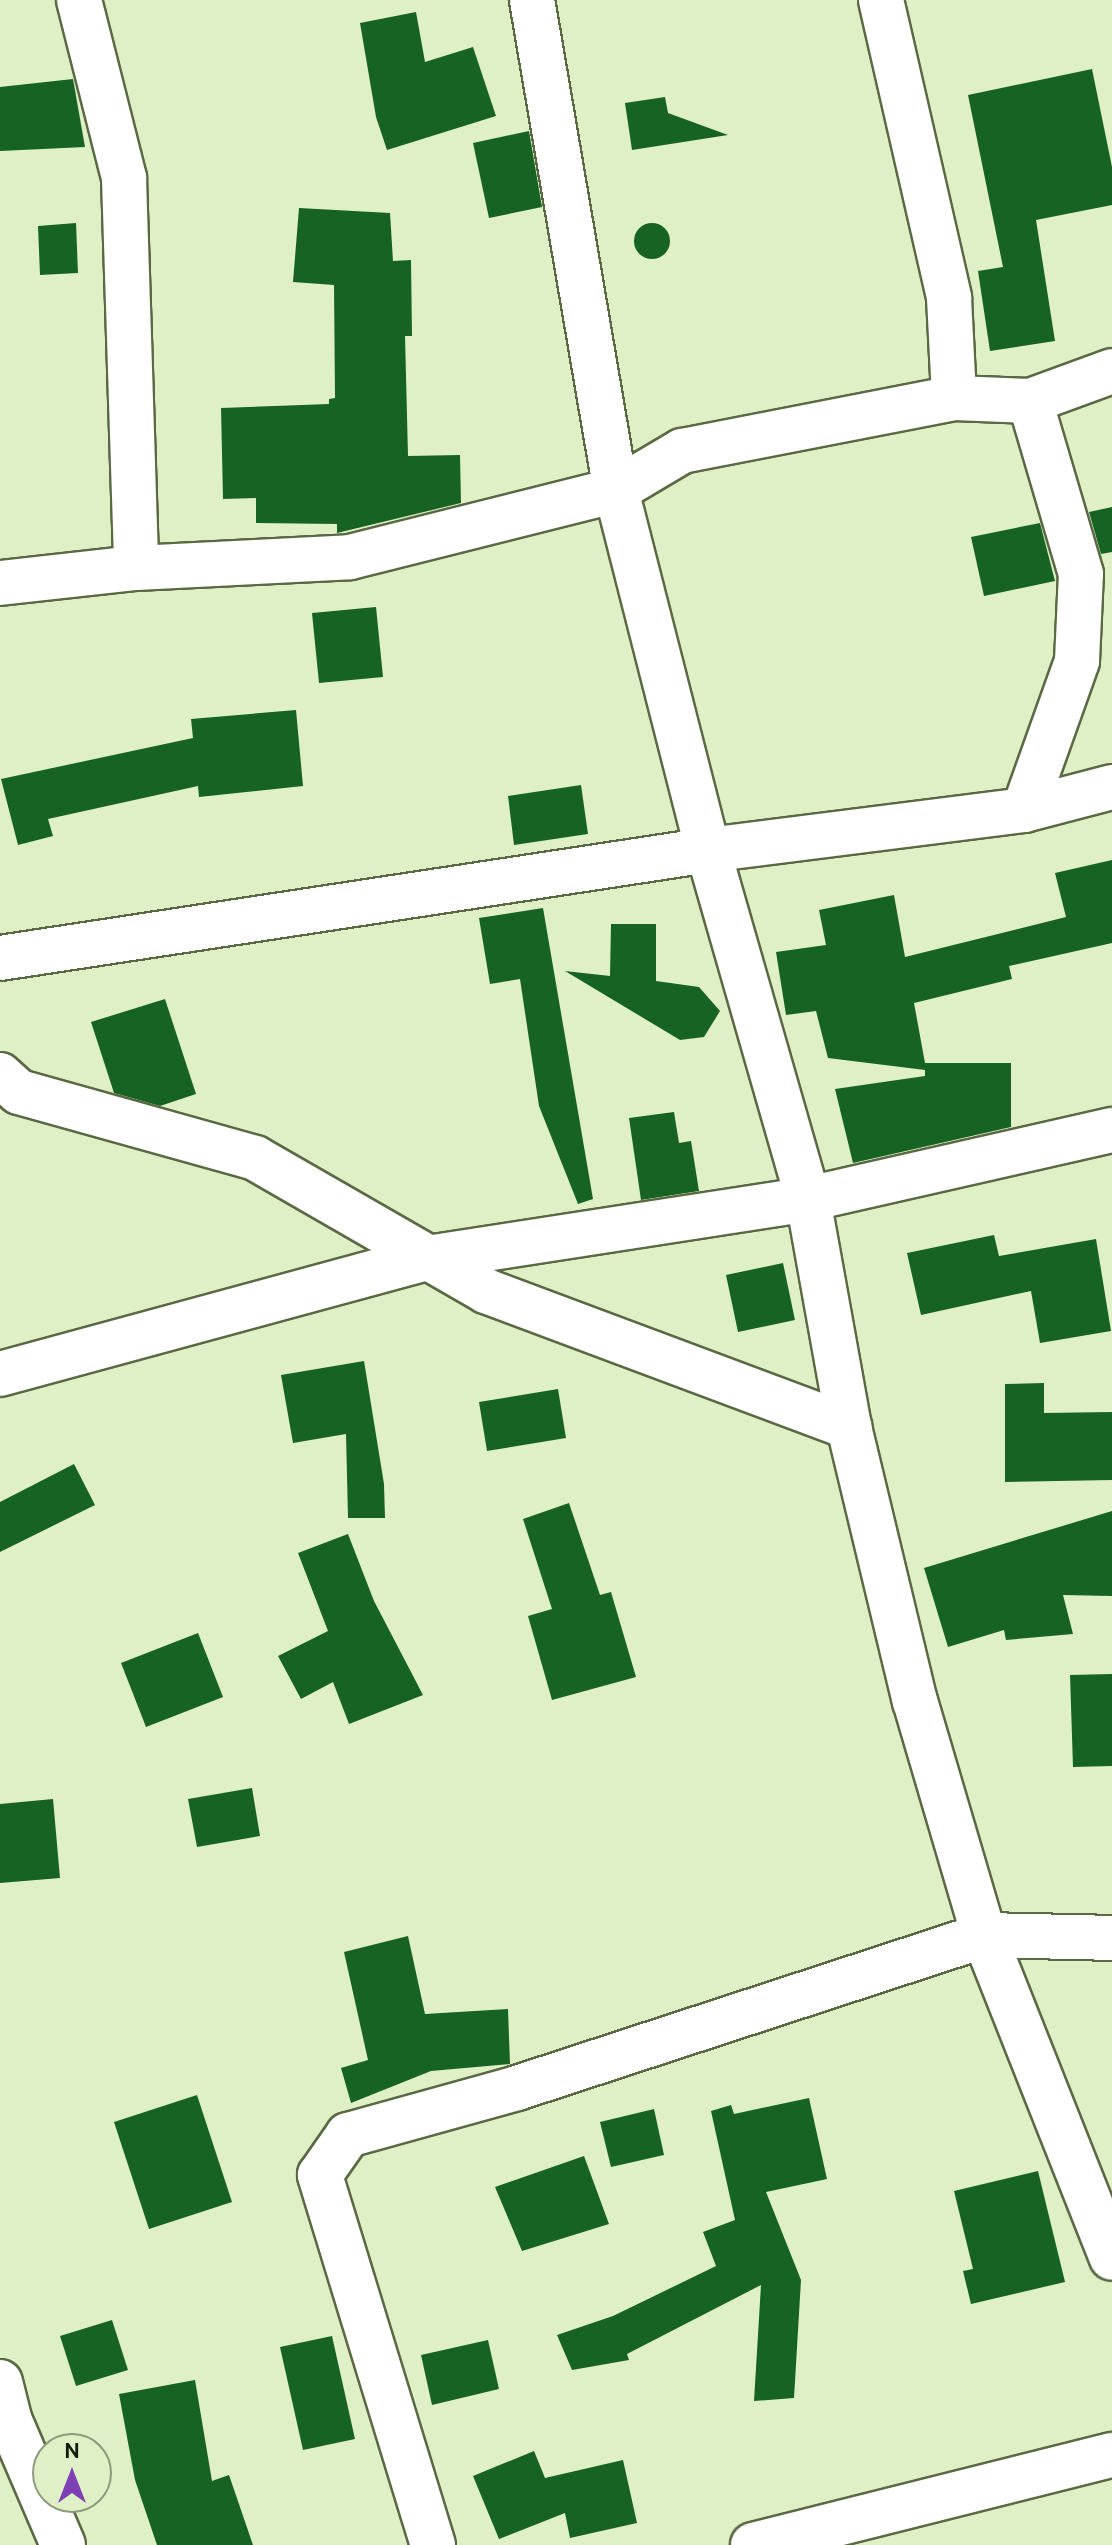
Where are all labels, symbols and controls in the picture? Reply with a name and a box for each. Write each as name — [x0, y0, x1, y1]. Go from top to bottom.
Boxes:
north arrow — [32, 2433, 112, 2513]
text: N — [64, 2437, 80, 2464]

